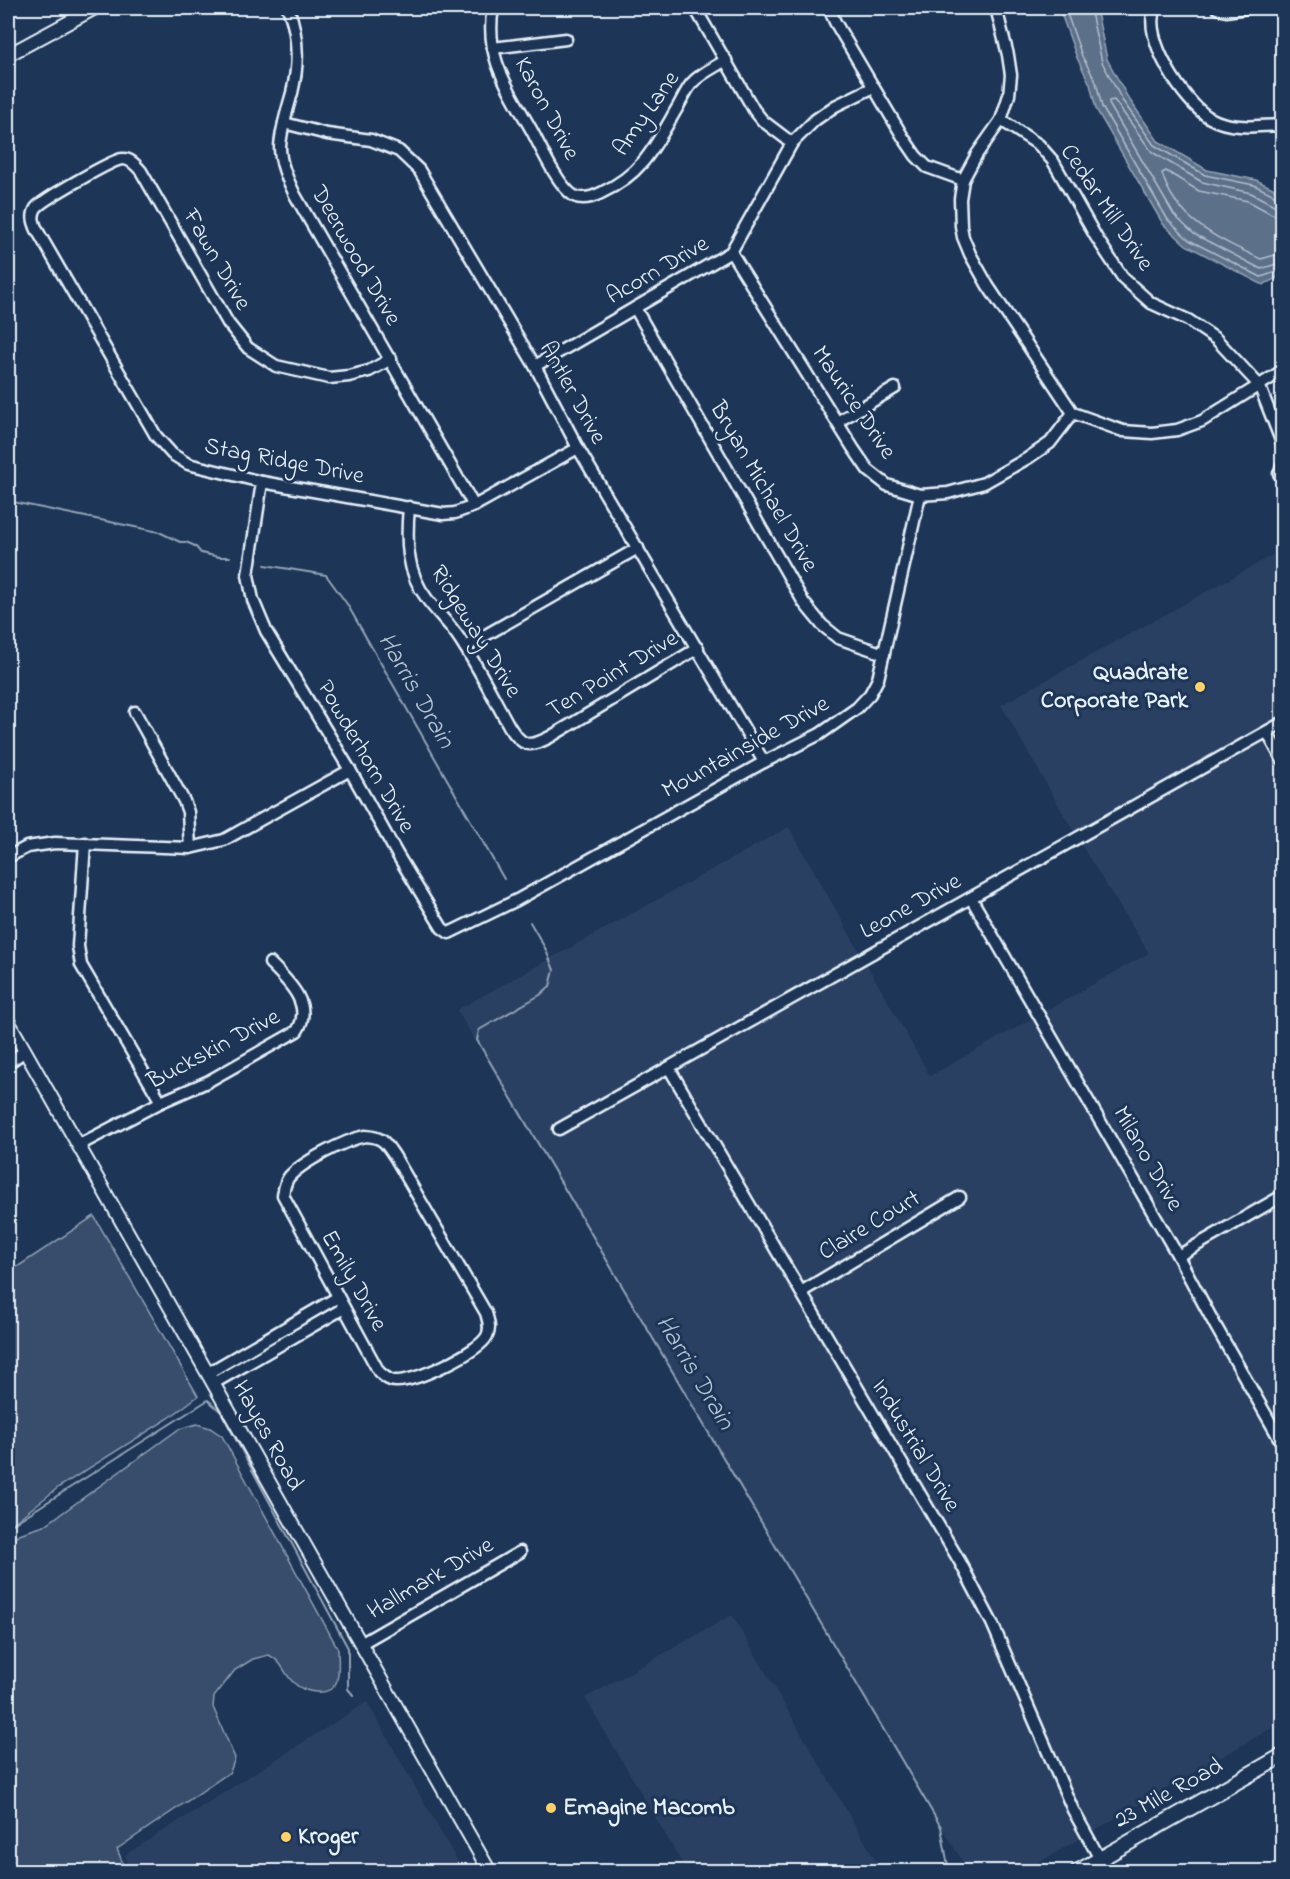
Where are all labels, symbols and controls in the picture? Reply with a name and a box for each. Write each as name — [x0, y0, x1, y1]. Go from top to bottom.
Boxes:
street label: Karon Drive — [504, 51, 588, 167]
street label: Amy Lane — [605, 64, 690, 164]
street label: Cedar Mill Drive — [1050, 137, 1162, 279]
street label: Deerwood Drive — [300, 179, 409, 333]
street label: Fawn Drive — [172, 202, 259, 318]
street label: Acorn Drive — [600, 227, 716, 314]
street label: Antler Drive — [529, 335, 615, 451]
street label: Maurice Drive — [802, 339, 904, 467]
street label: Bryan Michael Drive — [698, 394, 826, 580]
street label: Stag Ridge Drive — [201, 429, 367, 495]
street label: Ridgeway Drive — [419, 559, 530, 706]
street label: Ten Point Drive — [541, 622, 685, 728]
water label: Harris Drain — [366, 626, 464, 757]
place label: Quadrate Corporate Park — [1041, 656, 1189, 719]
street label: Powderhorn Drive — [307, 674, 423, 840]
marker: Quadrate Corporate Park — [1193, 680, 1207, 694]
street label: Mountainside Drive — [656, 687, 836, 809]
street label: Leone Drive — [854, 865, 968, 949]
street label: Buckskin Drive — [140, 1000, 287, 1100]
street label: Milano Drive — [1103, 1100, 1191, 1218]
street label: Claire Court — [812, 1182, 928, 1270]
street label: Emily Drive — [310, 1224, 395, 1339]
water label: Harris Drain — [645, 1308, 744, 1439]
street label: Industrial Drive — [861, 1373, 969, 1519]
street label: Hayes Road — [221, 1374, 312, 1499]
street label: Hallmark Drive — [361, 1529, 501, 1629]
street label: 23 Mile Road — [1108, 1749, 1230, 1838]
place label: Emagine Macomb — [563, 1791, 735, 1827]
marker: Emagine Macomb — [544, 1801, 558, 1815]
place label: Kroger — [298, 1820, 359, 1856]
marker: Kroger — [279, 1830, 293, 1844]

